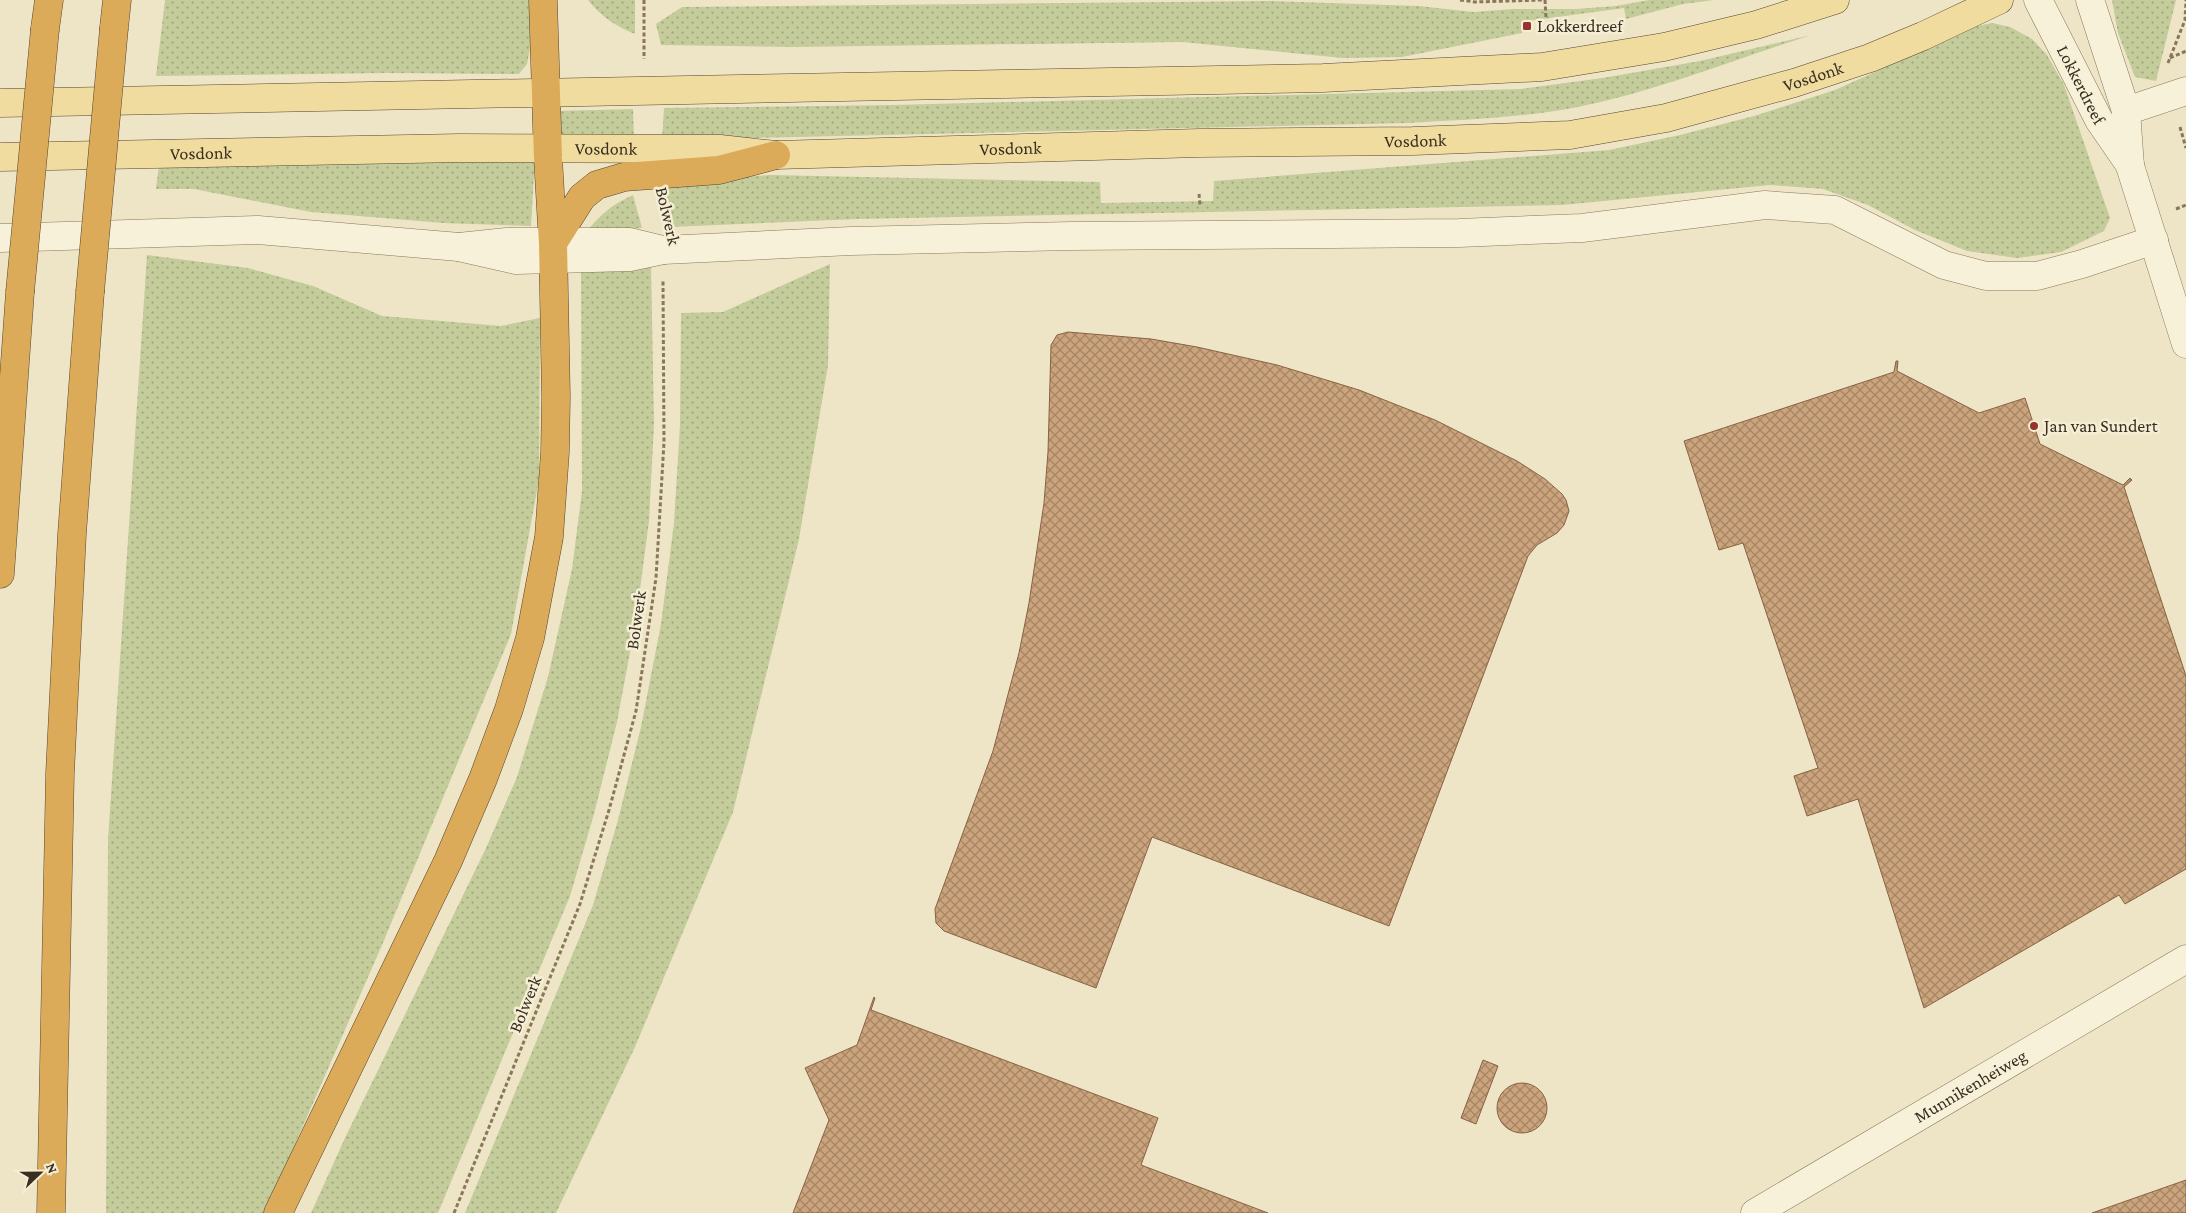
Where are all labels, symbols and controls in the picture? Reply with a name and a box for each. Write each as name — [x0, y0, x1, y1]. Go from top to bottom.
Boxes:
place label: Lokkerdreef — [1537, 16, 1624, 36]
marker: Lokkerdreef — [1521, 20, 1533, 32]
street label: Lokkerdreef — [2053, 42, 2110, 130]
street label: Vosdonk — [1781, 57, 1846, 96]
street label: Vosdonk — [1384, 130, 1447, 151]
street label: Vosdonk — [979, 137, 1042, 159]
street label: Vosdonk — [575, 138, 637, 159]
street label: Vosdonk — [170, 142, 233, 164]
street label: Bolwerk — [652, 185, 685, 248]
place label: Jan van Sundert — [2042, 416, 2159, 436]
marker: Jan van Sundert — [2028, 420, 2040, 432]
street label: Bolwerk — [622, 589, 650, 651]
street label: Bolwerk — [505, 972, 546, 1035]
street label: Munnikenheiweg — [1911, 1045, 2030, 1127]
north arrow — [15, 1148, 65, 1198]
text: N — [43, 1161, 61, 1176]

